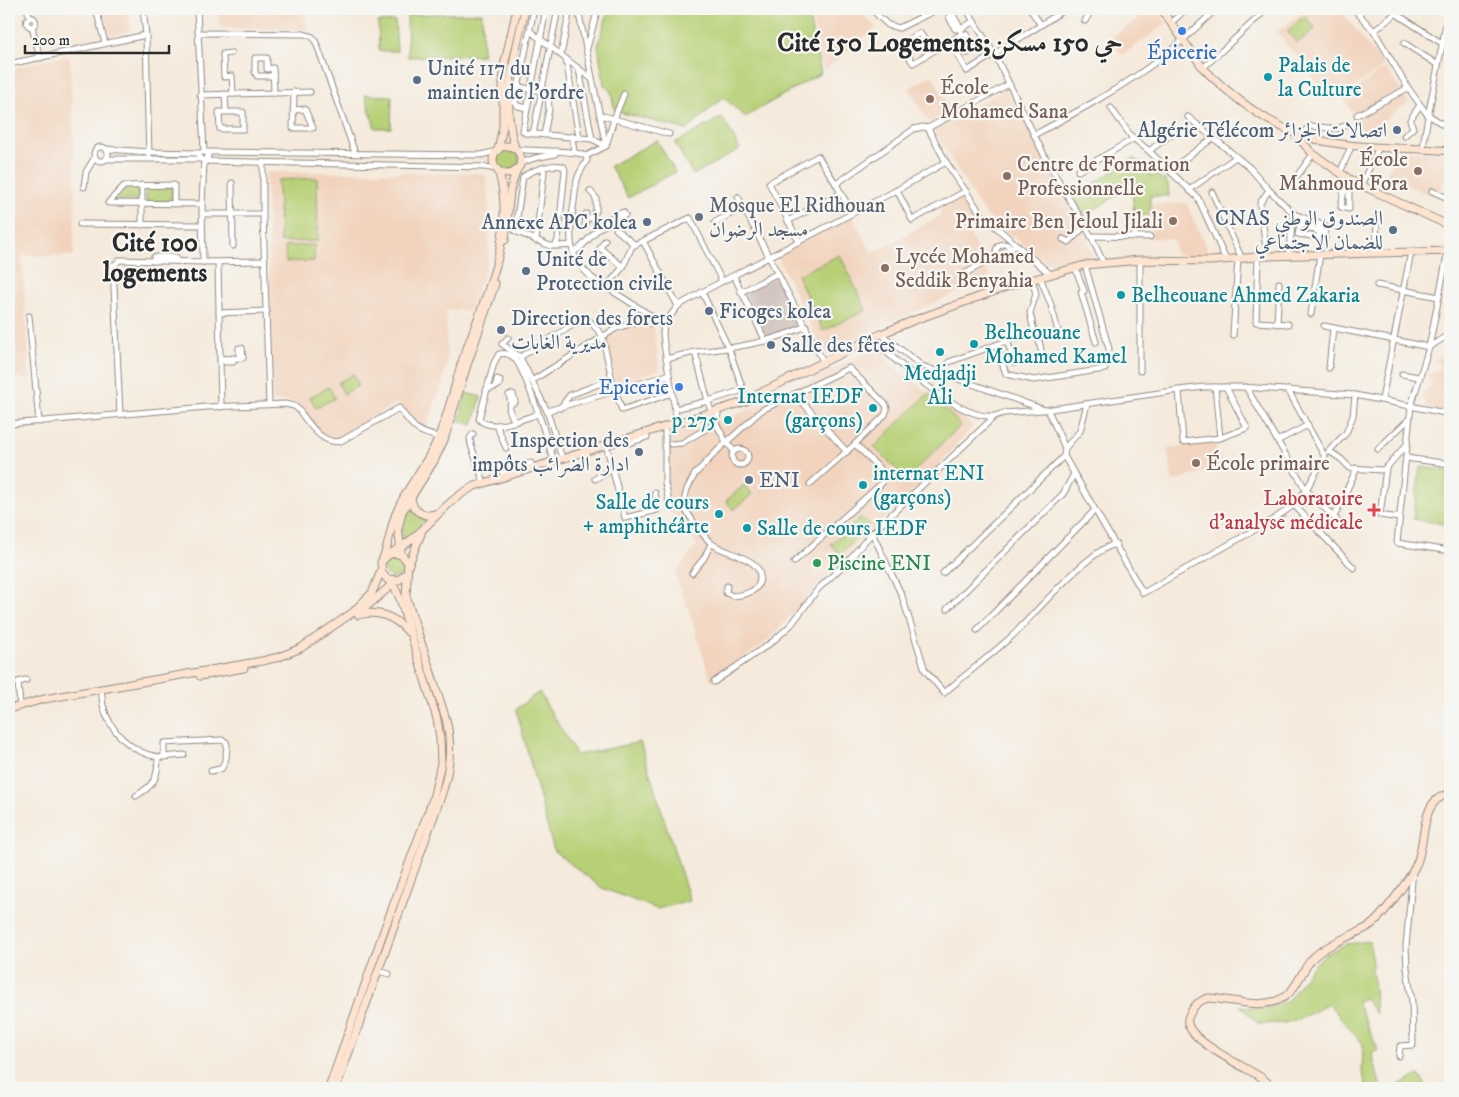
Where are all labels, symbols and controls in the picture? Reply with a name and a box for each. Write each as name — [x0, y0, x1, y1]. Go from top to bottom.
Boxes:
scale bar — [25, 22, 169, 54]
marker: Épicerie — [1176, 25, 1188, 37]
district label: Cité 150 Logements;حي 150 مسكن — [777, 27, 1123, 64]
text: 200 m — [32, 31, 70, 50]
place label: Épicerie — [1147, 39, 1218, 66]
place label: Palais de la Culture — [1278, 53, 1362, 103]
place label: Unité 117 du maintien de l'ordre — [427, 56, 584, 106]
marker: Palais de la Culture — [1262, 71, 1274, 83]
marker: Unité 117 du maintien de l'ordre — [411, 74, 423, 86]
place label: École Mohamed Sana — [940, 74, 1068, 125]
marker: École Mohamed Sana — [924, 93, 936, 105]
place label: Algérie Télécom اتصالات الجزائر — [1137, 118, 1387, 144]
marker: Algérie Télécom اتصالات الجزائر — [1391, 124, 1403, 136]
place label: École Mahmoud Fora — [1279, 146, 1408, 197]
place label: Centre de Formation Professionnelle — [1017, 152, 1190, 202]
marker: École Mahmoud Fora — [1412, 165, 1424, 177]
marker: Centre de Formation Professionnelle — [1001, 170, 1013, 182]
place label: Mosque El Ridhouan مسجد الرضوان — [709, 193, 886, 243]
place label: CNAS الصندوق الوطني للضمان الاجتماعي — [1215, 206, 1383, 259]
place label: Primaire Ben Jeloul Jilali — [955, 209, 1163, 235]
place label: Annexe APC kolea — [481, 210, 637, 236]
marker: Mosque El Ridhouan مسجد الرضوان — [693, 211, 705, 223]
marker: Primaire Ben Jeloul Jilali — [1167, 215, 1179, 227]
marker: Annexe APC kolea — [641, 216, 653, 228]
marker: CNAS الصندوق الوطني للضمان الاجتماعي — [1387, 224, 1399, 236]
district label: Cité 100 logements — [102, 227, 208, 290]
place label: Lycée Mohamed Seddik Benyahia — [895, 244, 1035, 294]
place label: Unité de Protection civile — [536, 247, 673, 297]
marker: Lycée Mohamed Seddik Benyahia — [879, 262, 891, 274]
marker: Unité de Protection civile — [520, 265, 532, 277]
place label: Belheouane Ahmed Zakaria — [1131, 283, 1360, 309]
marker: Belheouane Ahmed Zakaria — [1115, 289, 1127, 301]
place label: Ficoges kolea — [719, 299, 831, 325]
marker: Ficoges kolea — [703, 305, 715, 317]
place label: Direction des forets مديرية الغابات — [511, 306, 673, 356]
place label: Belheouane Mohamed Kamel — [984, 320, 1127, 370]
marker: Direction des forets مديرية الغابات — [495, 324, 507, 336]
place label: Salle des fêtes — [781, 333, 895, 359]
marker: Belheouane Mohamed Kamel — [968, 338, 980, 350]
marker: Salle des fêtes — [765, 339, 777, 351]
marker: Medjadji Ali — [934, 346, 946, 358]
place label: Medjadji Ali — [904, 361, 976, 411]
place label: Epicerie — [599, 375, 669, 401]
marker: Epicerie — [673, 381, 685, 393]
place label: Internat IEDF (garçons) — [737, 384, 863, 434]
marker: Internat IEDF (garçons) — [867, 402, 879, 414]
place label: p 275 — [671, 408, 718, 434]
marker: p 275 — [722, 414, 734, 426]
place label: Inspection des impôts ادارة الضرائب — [472, 428, 629, 478]
marker: Inspection des impôts ادارة الضرائب — [633, 446, 645, 458]
place label: École primaire — [1206, 450, 1330, 477]
marker: École primaire — [1190, 457, 1202, 469]
place label: internat ENI (garçons) — [873, 461, 984, 511]
place label: ENI — [759, 468, 800, 494]
marker: ENI — [743, 474, 755, 486]
marker: internat ENI (garçons) — [857, 479, 869, 491]
place label: Laboratoire d'analyse médicale — [1209, 486, 1363, 536]
place label: Salle de cours + amphithéârte — [583, 490, 709, 540]
marker: Laboratoire d'analyse médicale — [1367, 503, 1381, 517]
marker: Salle de cours + amphithéârte — [713, 508, 725, 520]
place label: Salle de cours IEDF — [757, 516, 927, 542]
marker: Salle de cours IEDF — [741, 522, 753, 534]
place label: Piscine ENI — [827, 551, 931, 577]
marker: Piscine ENI — [811, 557, 823, 569]

